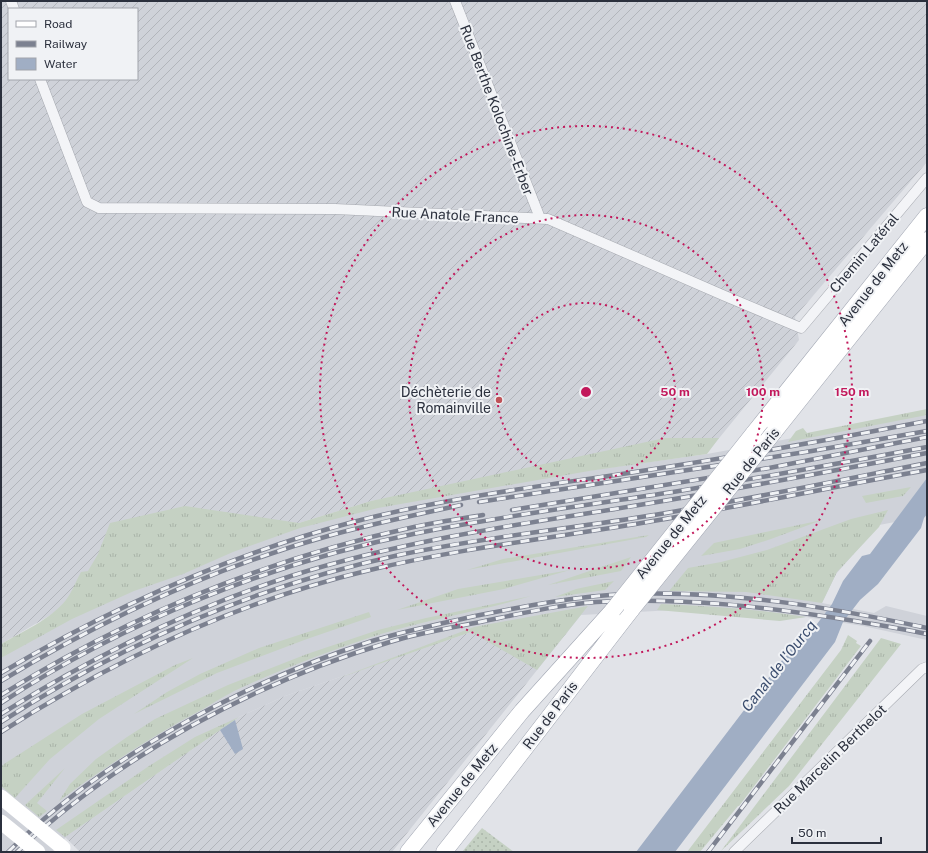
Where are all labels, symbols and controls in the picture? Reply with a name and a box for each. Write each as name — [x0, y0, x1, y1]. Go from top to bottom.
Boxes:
legend — [8, 8, 138, 80]
text: Road — [44, 17, 72, 31]
street label: Rue Berthe Kolochine-Erber — [457, 22, 537, 198]
text: Railway — [44, 37, 88, 51]
text: Water — [44, 57, 78, 71]
street label: Rue Anatole France — [391, 204, 519, 226]
street label: Chemin Latéral — [826, 210, 902, 296]
street label: Avenue de Metz — [835, 238, 911, 329]
place label: Déchèterie de Romainville — [401, 384, 491, 416]
centre of rings — [579, 385, 593, 399]
text: 50 m — [660, 385, 690, 399]
text: 100 m — [746, 385, 780, 399]
text: 150 m — [835, 385, 869, 399]
marker: Déchèterie de Romainville — [494, 395, 504, 405]
street label: Rue de Paris — [719, 425, 783, 497]
street label: Avenue de Metz — [632, 492, 710, 582]
water label: Canal de l'Ourcq — [738, 617, 819, 715]
street label: Rue de Paris — [519, 678, 581, 752]
street label: Rue Marcelin Berthelot — [771, 701, 889, 817]
street label: Avenue de Metz — [423, 740, 501, 830]
scale bar — [792, 819, 881, 845]
text: 50 m — [798, 826, 826, 840]

